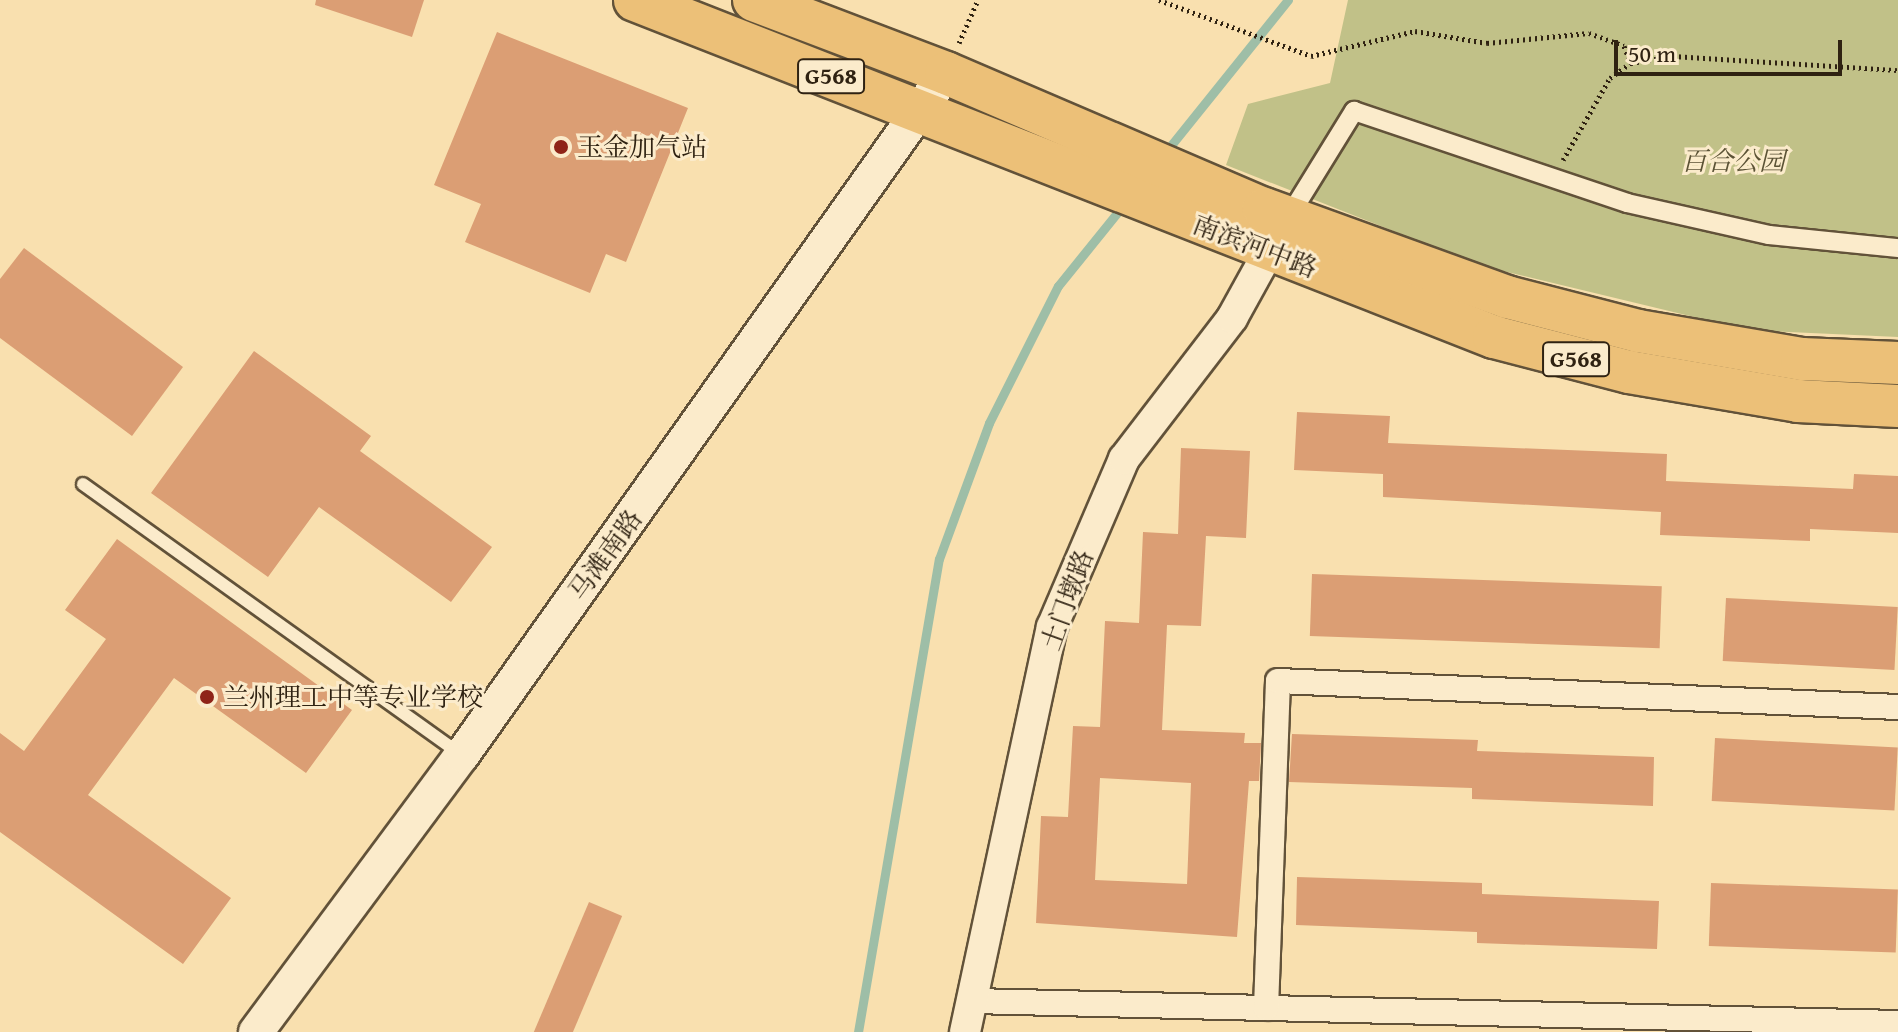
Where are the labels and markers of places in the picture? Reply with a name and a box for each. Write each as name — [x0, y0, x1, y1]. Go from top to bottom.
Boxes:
place label: 玉金加气站 — [577, 131, 707, 163]
marker: 玉金加气站 — [552, 138, 570, 156]
place label: 兰州理工中等专业学校 — [223, 681, 483, 713]
marker: 兰州理工中等专业学校 — [198, 688, 216, 706]

